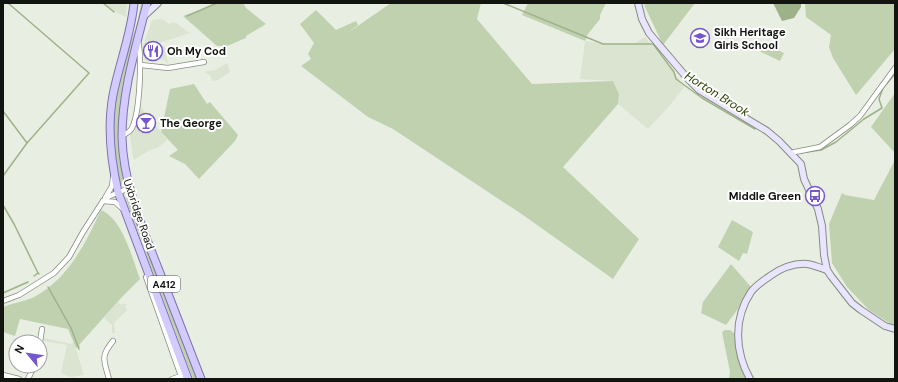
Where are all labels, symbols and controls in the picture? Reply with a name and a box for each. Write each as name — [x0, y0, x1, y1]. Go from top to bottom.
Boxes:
place label: Sikh Heritage Girls School — [714, 25, 786, 52]
school or university icon: Sikh Heritage Girls School — [689, 27, 711, 49]
restaurant icon: Oh My Cod — [142, 40, 164, 62]
place label: Oh My Cod — [167, 44, 226, 58]
water label: Horton Brook — [682, 68, 753, 121]
bar icon: The George — [135, 112, 157, 134]
place label: The George — [160, 116, 222, 130]
street label: Uxbridge Road — [120, 177, 158, 251]
bus stop icon: Middle Green — [804, 185, 826, 207]
place label: Middle Green — [729, 189, 801, 203]
road number: A412 — [148, 276, 180, 292]
north arrow — [8, 334, 48, 374]
text: N — [11, 342, 27, 356]

